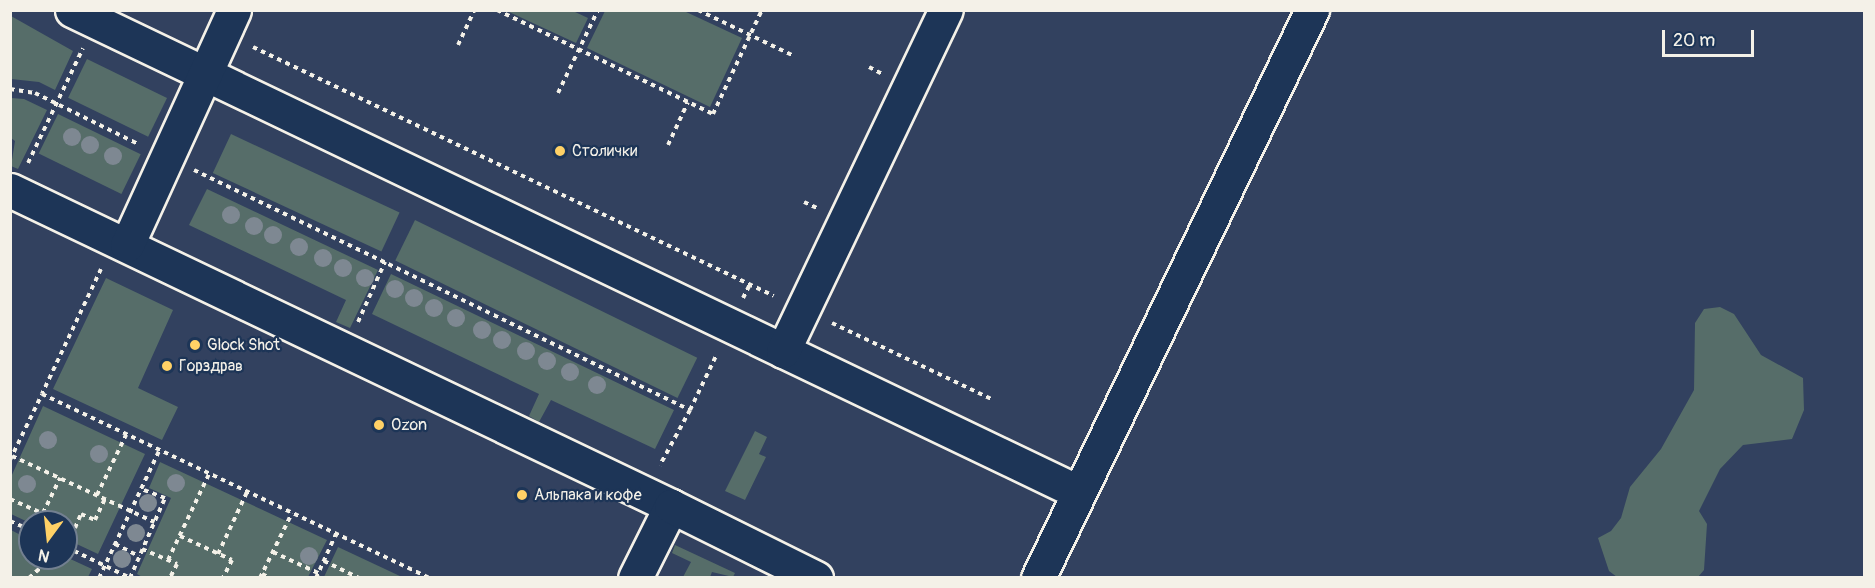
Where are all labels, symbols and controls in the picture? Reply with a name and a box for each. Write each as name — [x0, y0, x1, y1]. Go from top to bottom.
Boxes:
scale bar — [1665, 18, 1756, 56]
text: 20 m — [1673, 29, 1715, 52]
place label: Столички — [572, 141, 637, 161]
marker: Столички — [553, 144, 567, 158]
place label: Glock Shot — [207, 335, 280, 355]
marker: Glock Shot — [188, 338, 202, 352]
place label: Горздрав — [179, 356, 243, 376]
marker: Горздрав — [160, 359, 174, 373]
place label: Ozon — [391, 415, 427, 435]
marker: Ozon — [372, 418, 386, 432]
place label: Альпака и кофе — [534, 485, 642, 505]
marker: Альпака и кофе — [515, 488, 529, 502]
north arrow — [18, 510, 78, 570]
text: N — [36, 544, 52, 567]

